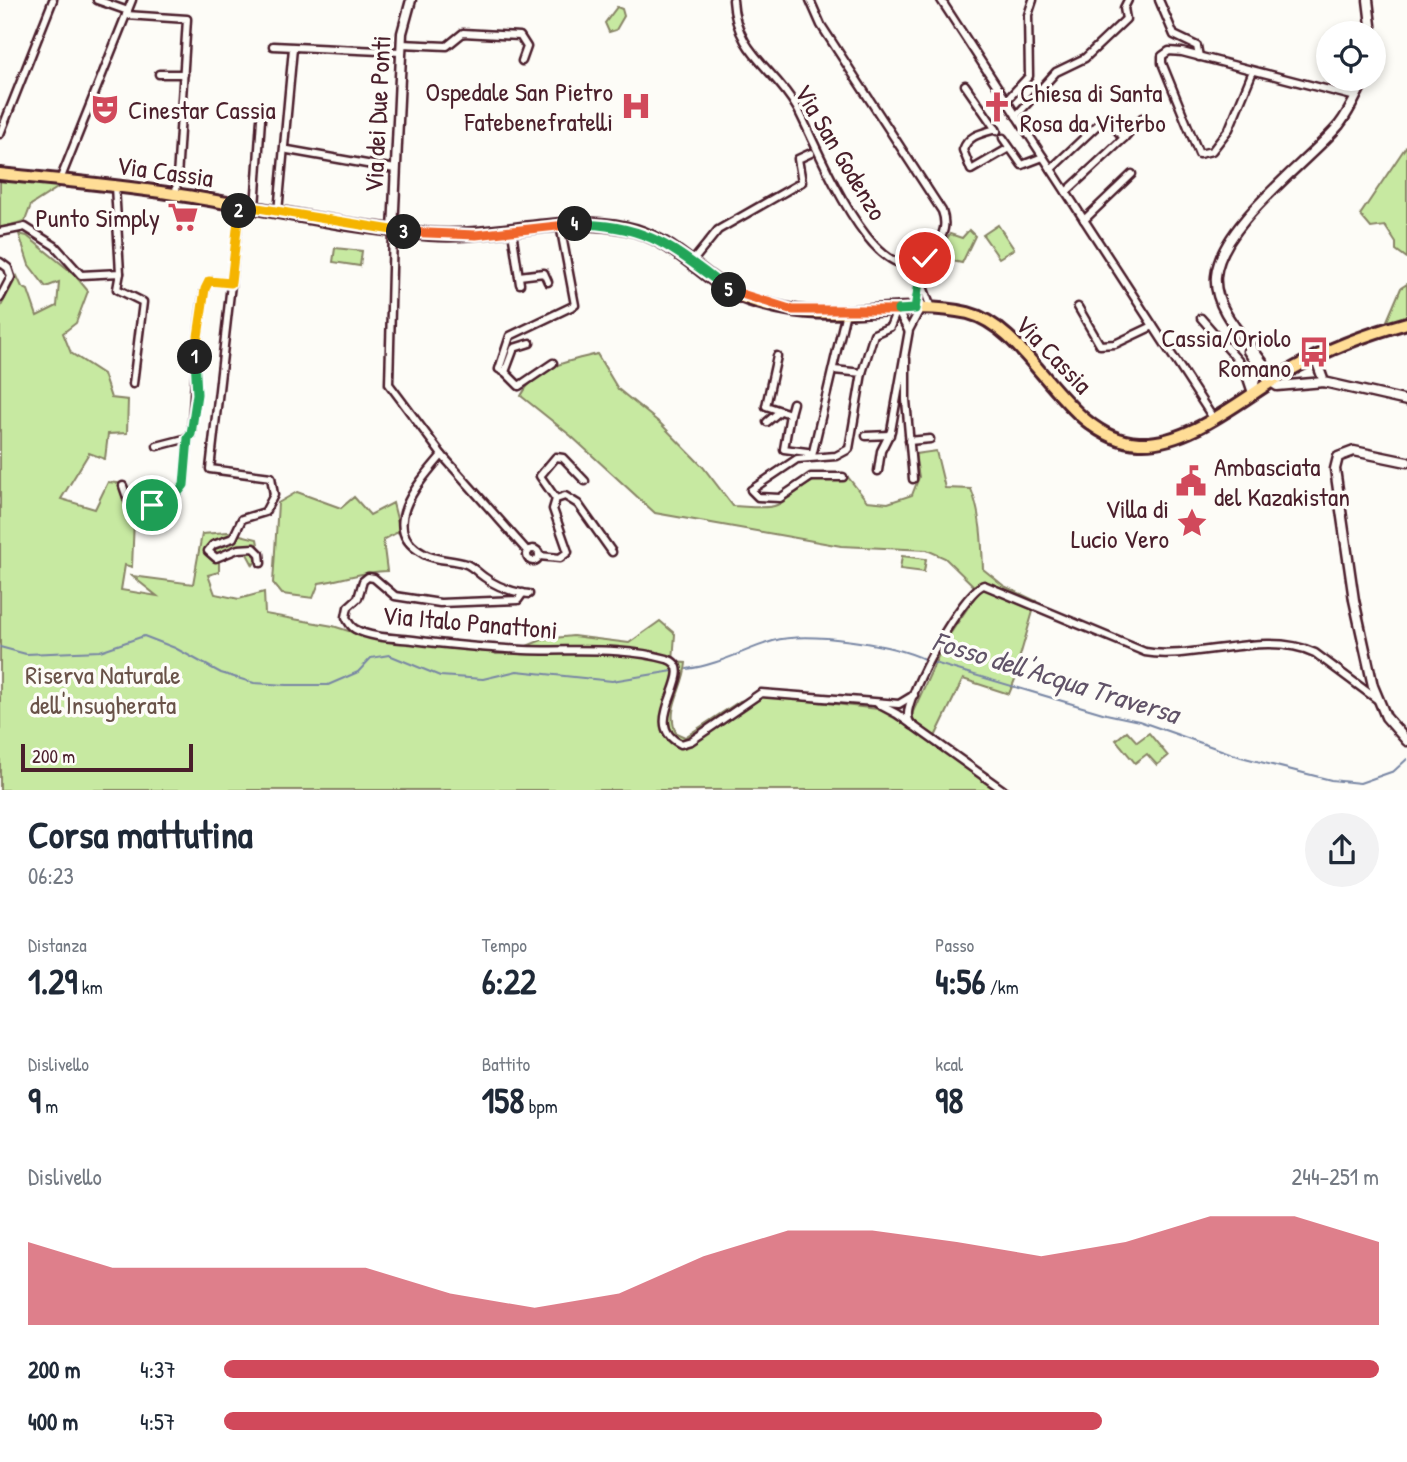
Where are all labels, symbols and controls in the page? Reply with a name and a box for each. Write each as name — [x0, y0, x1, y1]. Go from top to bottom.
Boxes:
map controls — [1316, 21, 1386, 91]
button: locate — [1316, 21, 1386, 91]
street label: Via dei Due Ponti — [355, 34, 399, 194]
place label: Ospedale San Pietro Fatebenefratelli — [426, 74, 613, 139]
place label: Chiesa di Santa Rosa da Viterbo — [1020, 75, 1166, 140]
street label: Via San Godenzo — [787, 77, 895, 227]
hospital icon: Ospedale San Pietro Fatebenefratelli — [619, 89, 653, 123]
church icon: Chiesa di Santa Rosa da Viterbo — [980, 90, 1014, 124]
theatre icon: Cinestar Cassia — [88, 92, 122, 126]
place label: Cinestar Cassia — [128, 92, 276, 127]
street label: Via Cassia — [114, 147, 216, 195]
pin: 2 — [222, 194, 256, 228]
text: 2 — [234, 197, 243, 223]
place label: Punto Simply — [35, 200, 160, 235]
supermarket icon: Punto Simply — [166, 200, 200, 234]
pin: 4 — [558, 206, 592, 242]
text: 4 — [571, 210, 578, 236]
pin: 3 — [386, 215, 422, 250]
text: 3 — [399, 218, 408, 244]
pin — [895, 228, 955, 288]
icon: check — [906, 239, 944, 277]
pin: 5 — [712, 272, 746, 308]
text: 5 — [724, 276, 733, 302]
street label: Via Cassia — [1008, 307, 1100, 401]
place label: Cassia/Oriolo Romano — [1161, 320, 1291, 385]
bus stop icon: Cassia/Oriolo Romano — [1297, 335, 1331, 369]
pin: 1 — [178, 340, 212, 374]
text: 1 — [191, 343, 198, 369]
place label: Ambasciata del Kazakistan — [1214, 449, 1350, 514]
public building icon: Ambasciata del Kazakistan — [1174, 464, 1208, 498]
pin — [122, 475, 182, 535]
icon: arrive — [133, 486, 171, 524]
place label: Villa di Lucio Vero — [1071, 491, 1169, 556]
place icon: Villa di Lucio Vero — [1175, 506, 1209, 540]
street label: Via Italo Panattoni — [381, 597, 559, 647]
water label: Fosso dell'Acqua Traversa — [928, 621, 1187, 733]
park label: Riserva Naturale dell'Insugherata — [25, 657, 181, 722]
scale bar — [21, 741, 192, 773]
text: 200 m — [32, 743, 75, 769]
text: Corsa mattutina — [28, 808, 253, 860]
button: share — [1305, 813, 1379, 887]
text: 06:23 — [28, 860, 74, 891]
text: Distanza — [28, 932, 87, 958]
text: Tempo — [482, 932, 527, 958]
text: Passo — [935, 932, 974, 958]
text: 1.29 — [28, 958, 77, 1005]
text: 6:22 — [482, 958, 537, 1005]
text: 4:56 — [935, 958, 985, 1005]
text: km — [77, 974, 103, 1000]
text: /km — [985, 974, 1019, 1000]
text: Dislivello — [28, 1051, 89, 1077]
text: Battito — [482, 1051, 530, 1077]
text: kcal — [935, 1051, 963, 1077]
text: 9 — [28, 1077, 41, 1124]
text: 158 — [482, 1077, 524, 1124]
text: 98 — [935, 1077, 963, 1124]
text: m — [41, 1093, 58, 1119]
text: bpm — [524, 1093, 558, 1119]
text: Dislivello — [28, 1161, 102, 1192]
text: 244–251 m — [1292, 1161, 1379, 1192]
text: 200 m — [28, 1354, 80, 1385]
text: 4:37 — [140, 1354, 176, 1385]
text: 400 m — [28, 1406, 78, 1437]
text: 4:57 — [140, 1406, 175, 1437]

